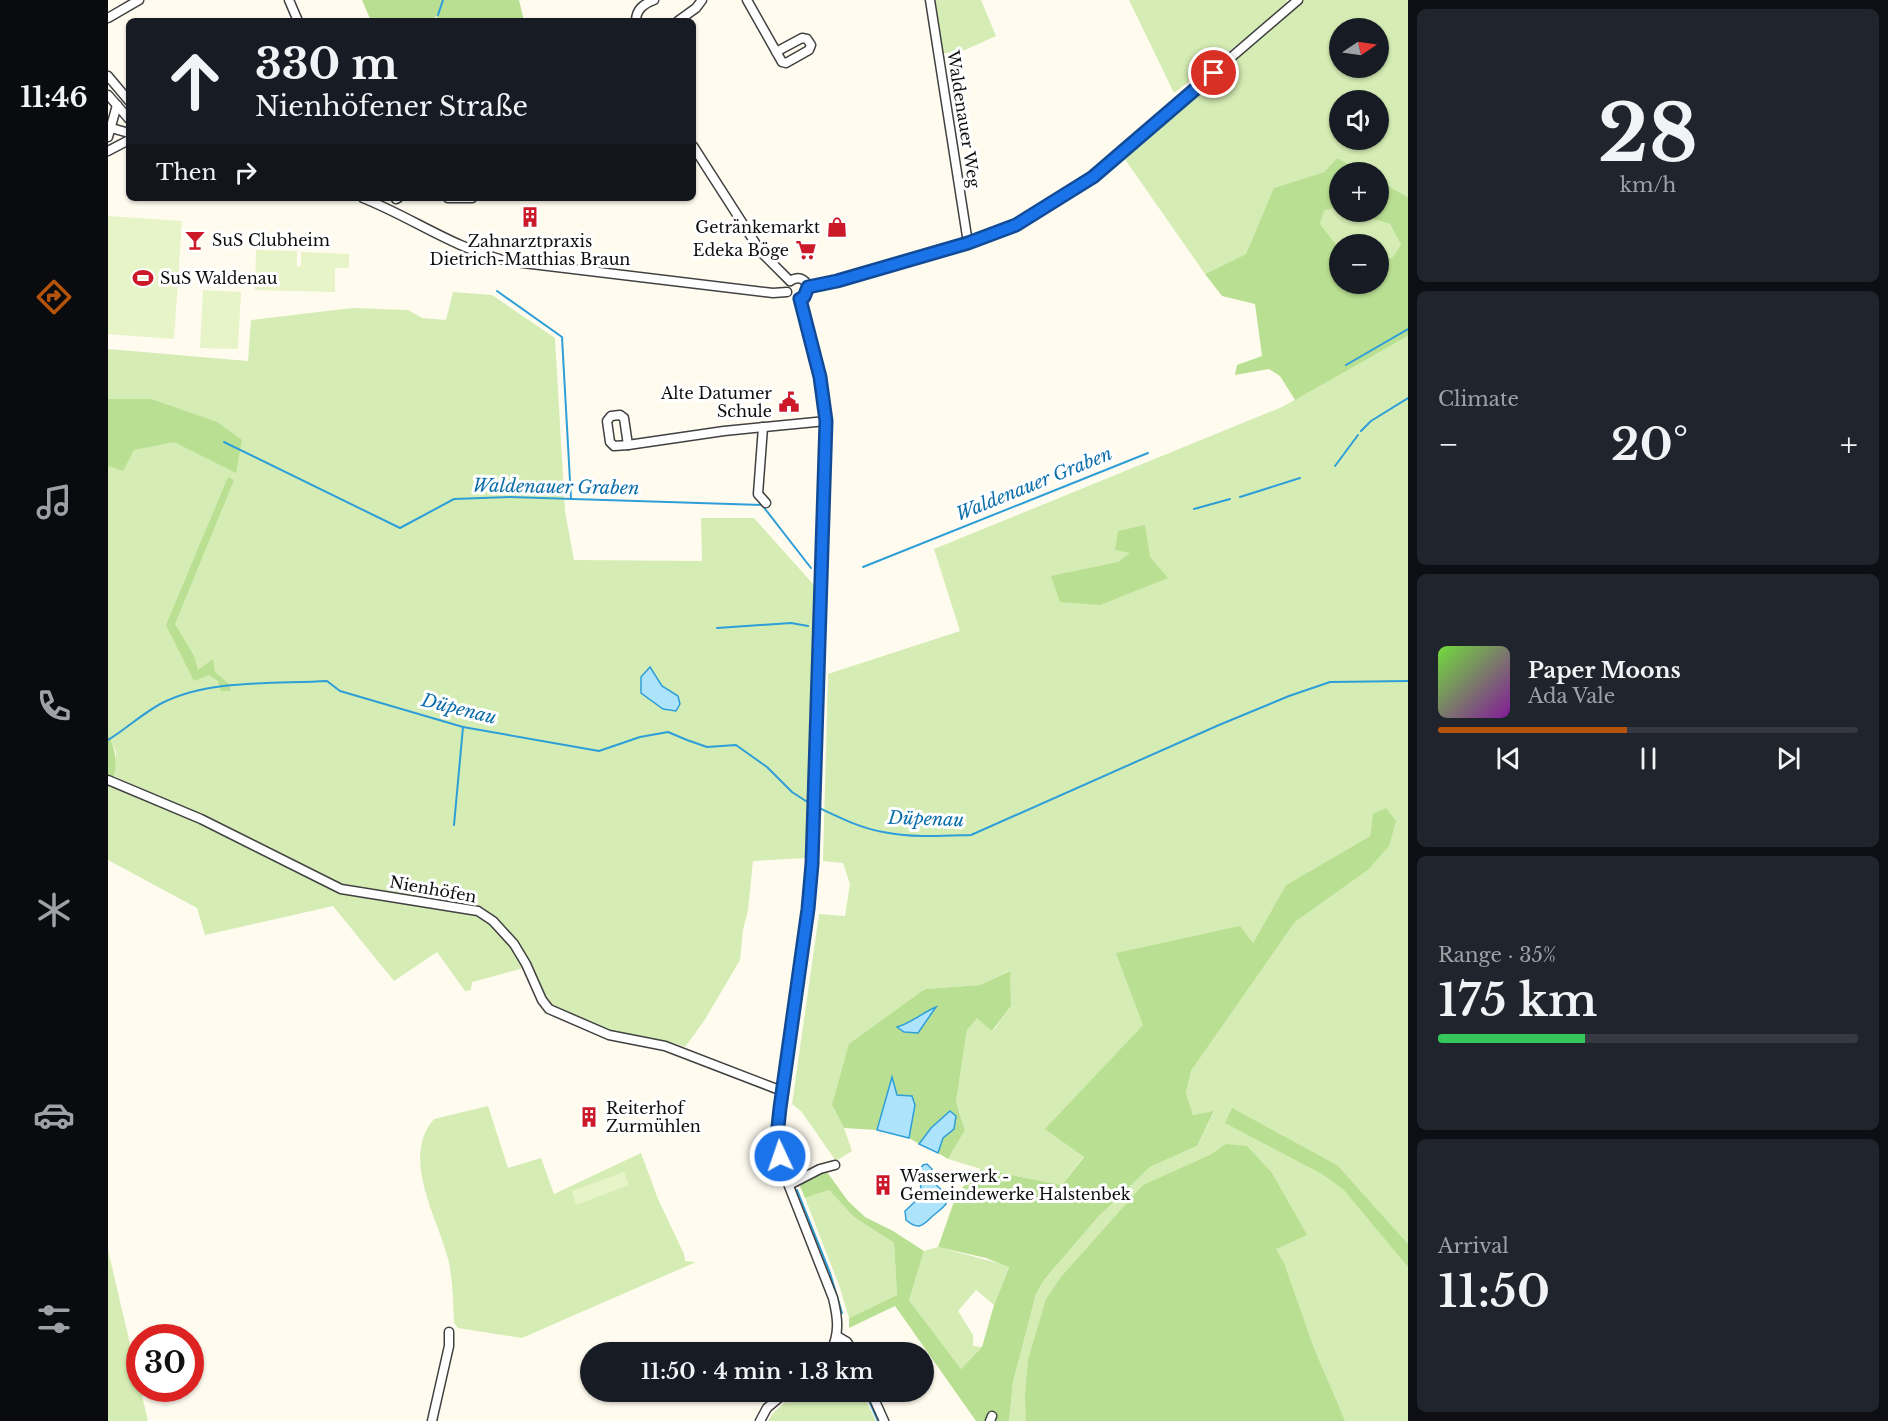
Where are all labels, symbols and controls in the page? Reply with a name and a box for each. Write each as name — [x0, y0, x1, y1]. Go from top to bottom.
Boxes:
north arrow — [1329, 18, 1389, 78]
map controls — [1329, 18, 1389, 294]
text: 330 m — [255, 38, 398, 90]
icon: ahead — [156, 42, 234, 120]
pin — [1188, 47, 1239, 98]
street label: Waldenauer Weg — [943, 48, 985, 189]
icon: arrive — [1197, 56, 1230, 89]
text: 11:46 — [20, 81, 88, 114]
text: 28 — [1598, 85, 1698, 182]
text: Nienhöfener Straße — [255, 90, 528, 123]
button: sound — [1329, 90, 1389, 150]
icon: right — [229, 156, 262, 189]
text: Then — [156, 159, 217, 186]
button: + — [1329, 162, 1389, 222]
text: km/h — [1620, 173, 1676, 197]
building icon: Zahnarztpraxis Dietrich-Matthias Braun — [518, 205, 542, 229]
shop icon: Getränkemarkt — [825, 215, 849, 239]
place label: Getränkemarkt — [695, 217, 820, 237]
bar icon: SuS Clubheim — [183, 228, 207, 252]
place label: SuS Clubheim — [212, 230, 330, 250]
place label: Zahnarztpraxis Dietrich-Matthias Braun — [430, 231, 630, 269]
button: − — [1329, 234, 1389, 294]
supermarket icon: Edeka Böge — [794, 238, 818, 262]
place label: Edeka Böge — [693, 240, 789, 260]
sports icon: SuS Waldenau — [131, 266, 155, 290]
place label: SuS Waldenau — [160, 268, 278, 288]
icon: directions — [33, 276, 75, 318]
place label: Alte Datumer Schule — [660, 383, 772, 421]
text: Climate — [1438, 387, 1519, 411]
public building icon: Alte Datumer Schule — [777, 390, 801, 414]
text: 20° — [1611, 416, 1688, 472]
text: − — [1438, 424, 1459, 465]
text: + — [1840, 424, 1858, 465]
water label: Waldenauer Graben — [953, 443, 1115, 525]
water label: Waldenauer Graben — [472, 475, 640, 499]
icon: music — [33, 481, 75, 523]
text: Paper Moons — [1528, 657, 1681, 684]
text: Ada Vale — [1528, 684, 1615, 708]
icon: phone — [33, 685, 75, 727]
water label: Düpenau — [418, 689, 499, 729]
icon: previous — [1492, 742, 1525, 775]
icon: pause — [1632, 742, 1665, 775]
icon: next — [1772, 742, 1805, 775]
water label: Düpenau — [886, 807, 965, 831]
street label: Nienhöfen — [388, 872, 478, 906]
icon: climate — [33, 889, 75, 931]
text: Range · 35% — [1438, 943, 1556, 967]
text: 175 km — [1438, 972, 1597, 1028]
icon: car — [33, 1094, 75, 1136]
place label: Reiterhof Zurmühlen — [606, 1098, 701, 1136]
building icon: Reiterhof Zurmühlen — [577, 1105, 601, 1129]
position arrow — [748, 1124, 812, 1188]
place label: Wasserwerk - Gemeindewerke Halstenbek — [899, 1166, 1131, 1204]
building icon: Wasserwerk - Gemeindewerke Halstenbek — [871, 1173, 895, 1197]
text: Arrival — [1438, 1234, 1509, 1258]
text: 11:50 — [1438, 1263, 1550, 1319]
icon: filters — [33, 1298, 75, 1340]
speed limit sign: 30 — [126, 1324, 204, 1402]
text: 11:50 · 4 min · 1.3 km — [641, 1358, 873, 1385]

